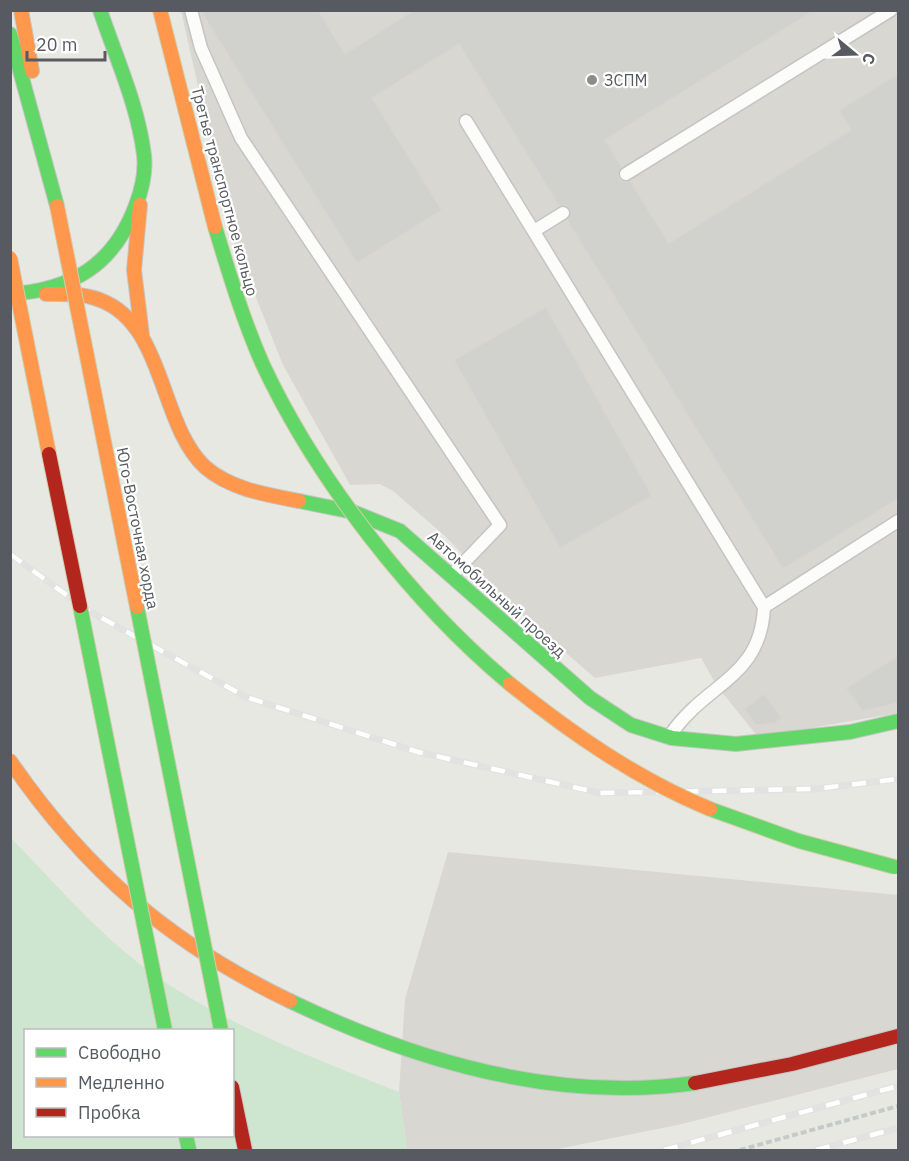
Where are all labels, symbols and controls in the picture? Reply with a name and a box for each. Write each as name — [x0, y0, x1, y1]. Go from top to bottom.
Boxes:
scale bar — [27, 24, 105, 62]
north arrow — [825, 24, 885, 84]
text: 20 m — [36, 33, 78, 56]
text: С — [858, 51, 880, 67]
place label: ЗСПМ — [604, 70, 648, 90]
marker: ЗСПМ — [585, 73, 599, 87]
street label: Третье транспортное кольцо — [187, 84, 263, 298]
street label: Юго-Восточная хорда — [112, 445, 164, 611]
street label: Автомобильный проезд — [424, 527, 571, 662]
legend — [24, 1029, 234, 1137]
text: Свободно — [78, 1041, 161, 1064]
text: Медленно — [78, 1071, 165, 1094]
text: Пробка — [78, 1101, 141, 1124]

